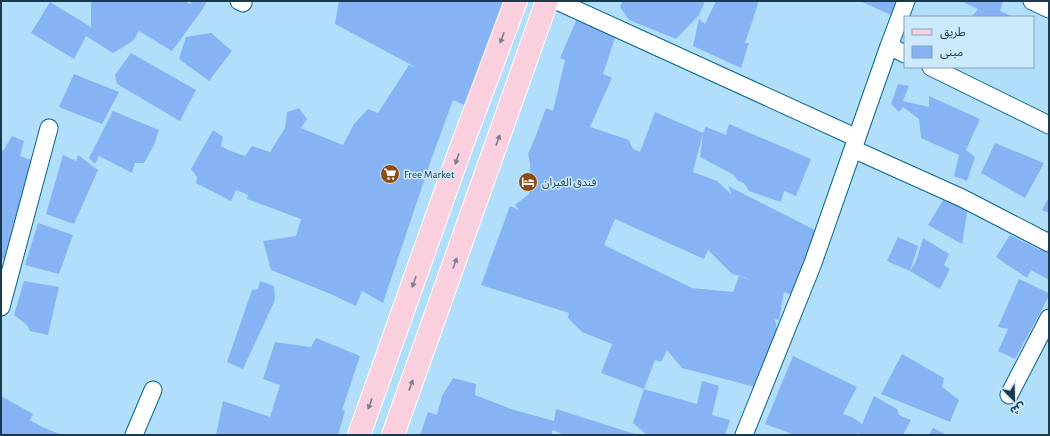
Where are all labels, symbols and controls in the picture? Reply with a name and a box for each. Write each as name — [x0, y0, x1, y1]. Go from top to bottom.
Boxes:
legend — [904, 16, 1034, 68]
text: طريق — [940, 26, 966, 40]
one-way arrow — [499, 32, 505, 44]
text: مبنى — [940, 46, 963, 59]
one-way arrow — [496, 134, 502, 146]
one-way arrow — [454, 154, 460, 166]
supermarket icon: Free Market — [379, 163, 401, 185]
place label: Free Market — [404, 169, 455, 180]
hotel icon: فندق الغيران — [517, 171, 539, 193]
place label: فندق الغيران — [542, 177, 596, 189]
one-way arrow — [452, 256, 458, 268]
one-way arrow — [411, 277, 417, 289]
one-way arrow — [408, 379, 414, 391]
north arrow — [994, 380, 1034, 420]
one-way arrow — [366, 399, 372, 411]
text: ش — [1008, 400, 1027, 417]

